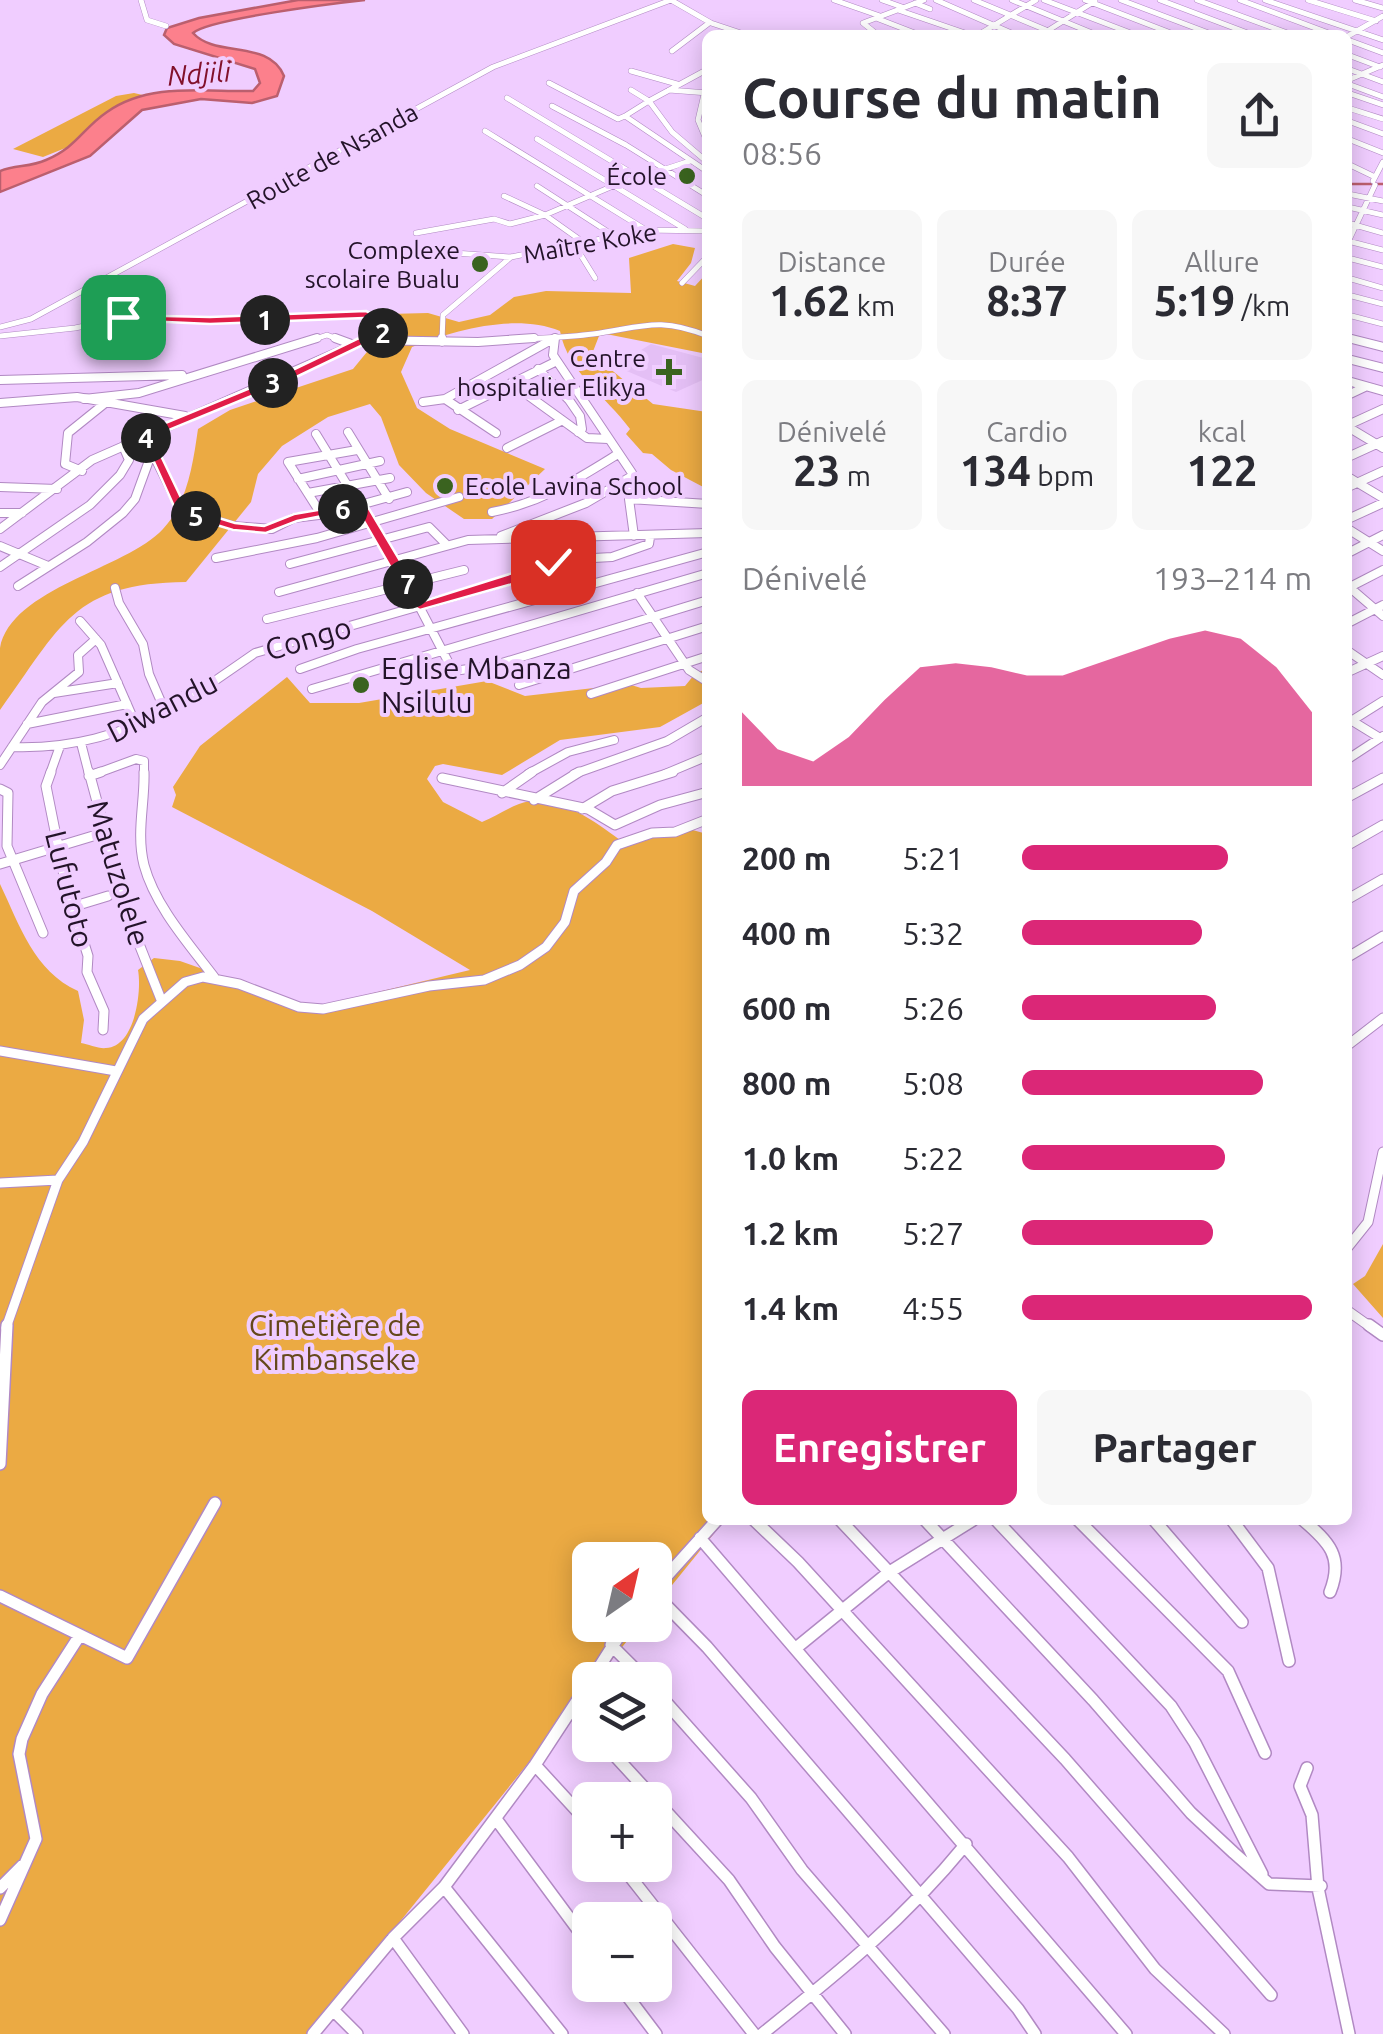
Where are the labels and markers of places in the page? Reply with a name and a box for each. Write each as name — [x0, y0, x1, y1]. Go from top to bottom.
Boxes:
place label: École — [606, 162, 667, 190]
marker: École — [676, 165, 698, 187]
place label: Complexe scolaire Bualu — [305, 236, 460, 293]
marker: Complexe scolaire Bualu — [469, 253, 491, 275]
pin — [81, 275, 166, 360]
pin: 1 — [240, 295, 290, 345]
pin: 2 — [358, 308, 408, 358]
place label: Centre hospitalier Elikya — [457, 344, 646, 401]
pin: 3 — [248, 358, 298, 408]
marker: Centre hospitalier Elikya — [656, 359, 682, 385]
pin: 4 — [121, 413, 171, 463]
place label: Ecole Lavina School — [465, 472, 683, 500]
marker: Ecole Lavina School — [434, 475, 456, 497]
pin: 6 — [318, 484, 368, 534]
pin: 5 — [171, 491, 221, 541]
pin — [511, 520, 596, 605]
pin: 7 — [383, 559, 433, 609]
place label: Eglise Mbanza Nsilulu — [381, 651, 572, 719]
marker: Eglise Mbanza Nsilulu — [350, 674, 372, 696]

